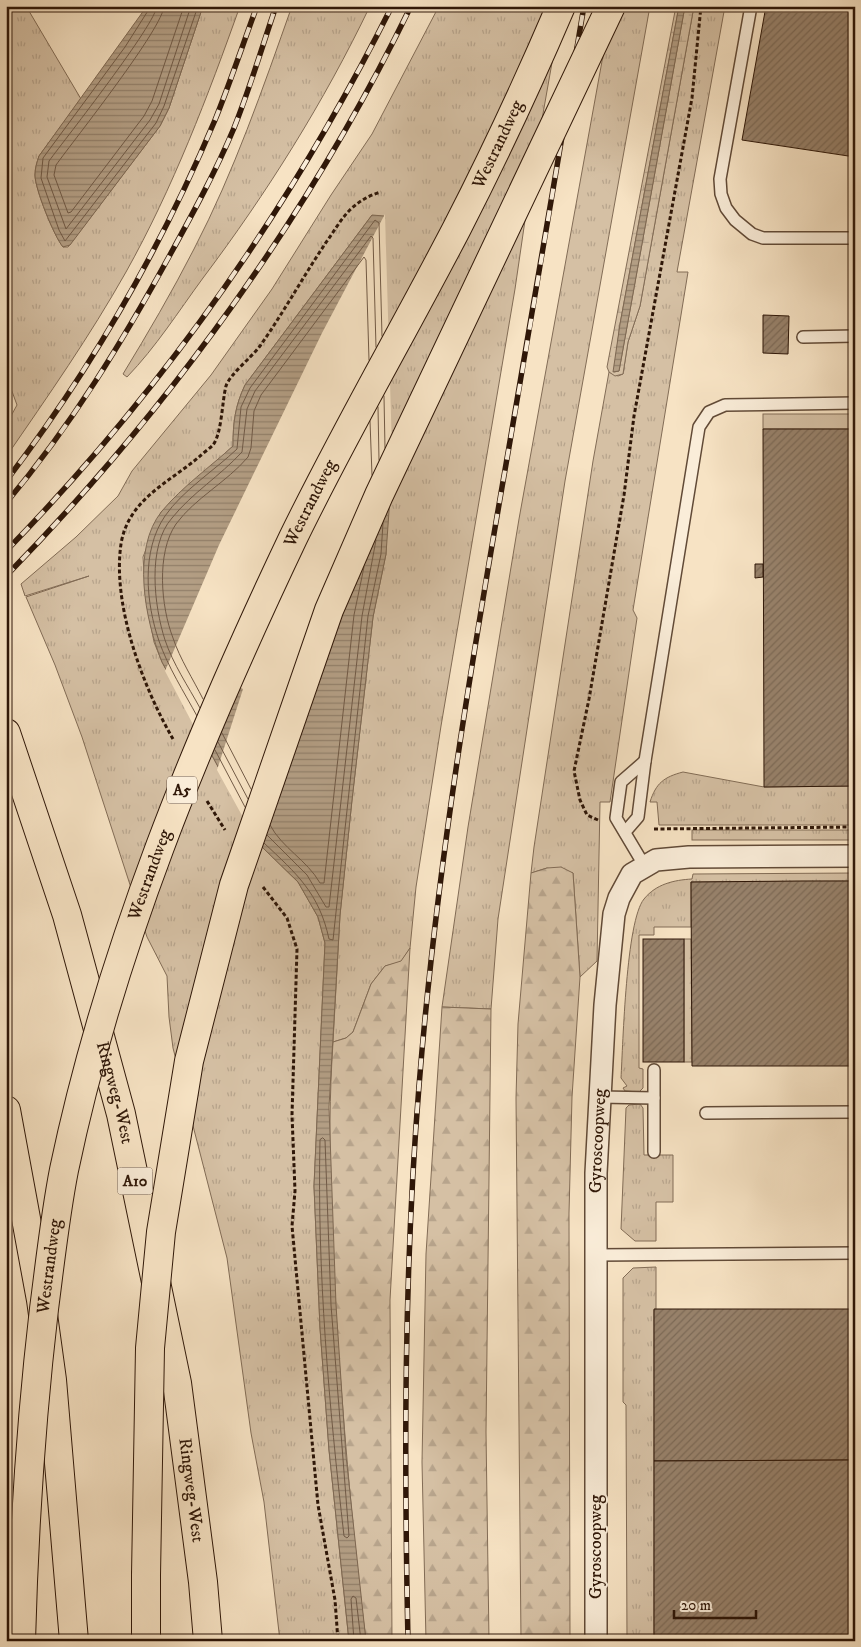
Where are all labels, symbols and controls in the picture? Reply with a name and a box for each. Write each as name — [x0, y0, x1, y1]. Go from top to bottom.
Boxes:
street label: Westrandweg — [467, 97, 529, 193]
street label: Westrandweg — [279, 456, 342, 552]
road number: A5 — [167, 776, 197, 804]
street label: Westrandweg — [123, 826, 177, 924]
street label: Ringweg-West — [91, 1039, 138, 1146]
street label: Gyroscoopweg — [585, 1088, 612, 1193]
road number: A10 — [118, 1168, 152, 1194]
street label: Westrandweg — [32, 1217, 67, 1316]
street label: Ringweg-West — [173, 1437, 209, 1544]
street label: Gyroscoopweg — [585, 1494, 607, 1599]
scale bar — [674, 1587, 756, 1619]
text: 20 m — [681, 1596, 711, 1615]

